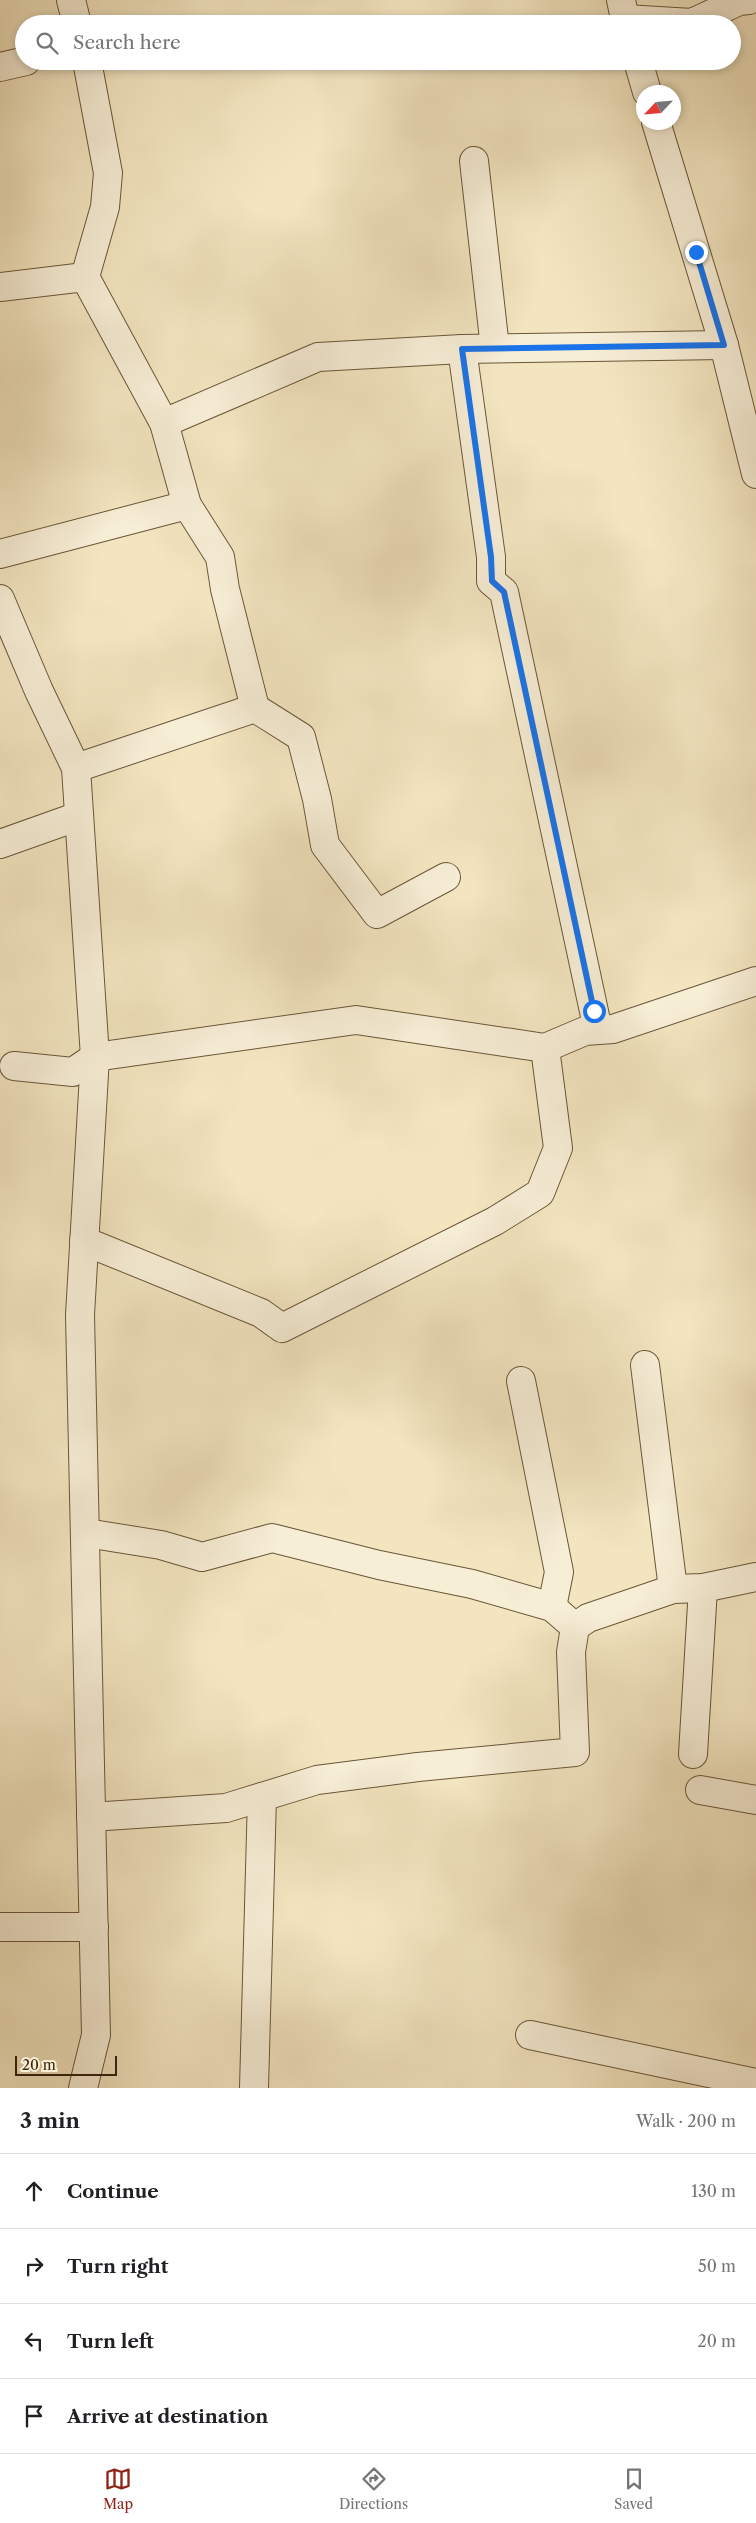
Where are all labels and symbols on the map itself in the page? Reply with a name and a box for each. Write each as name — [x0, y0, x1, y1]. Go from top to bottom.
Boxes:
north arrow — [636, 85, 681, 130]
route end — [685, 241, 708, 264]
route start — [583, 1000, 606, 1023]
scale bar — [15, 2053, 118, 2076]

